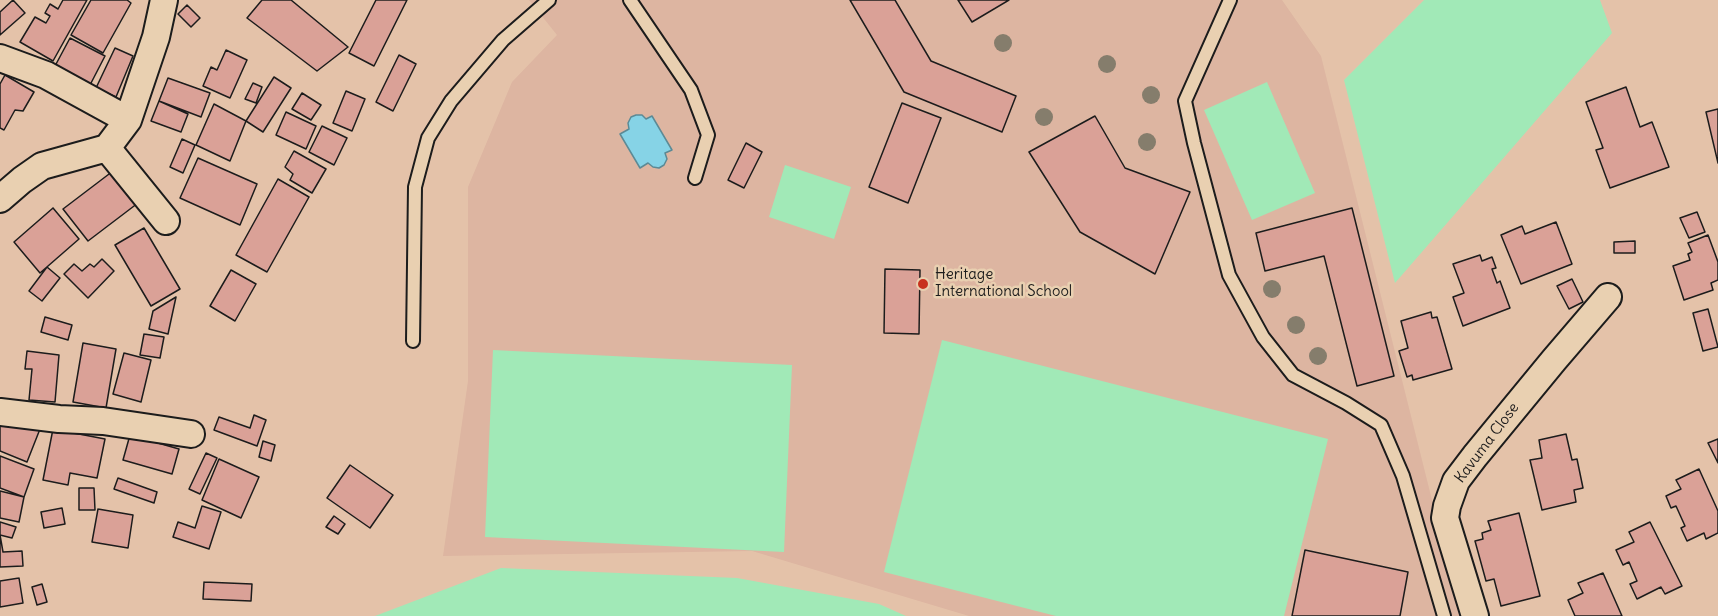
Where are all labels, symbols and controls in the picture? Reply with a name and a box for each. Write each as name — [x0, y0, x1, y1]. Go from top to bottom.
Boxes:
place label: Heritage International School — [935, 266, 1072, 301]
marker: Heritage International School — [916, 277, 930, 291]
street label: Kavuma Close — [1451, 399, 1523, 487]

